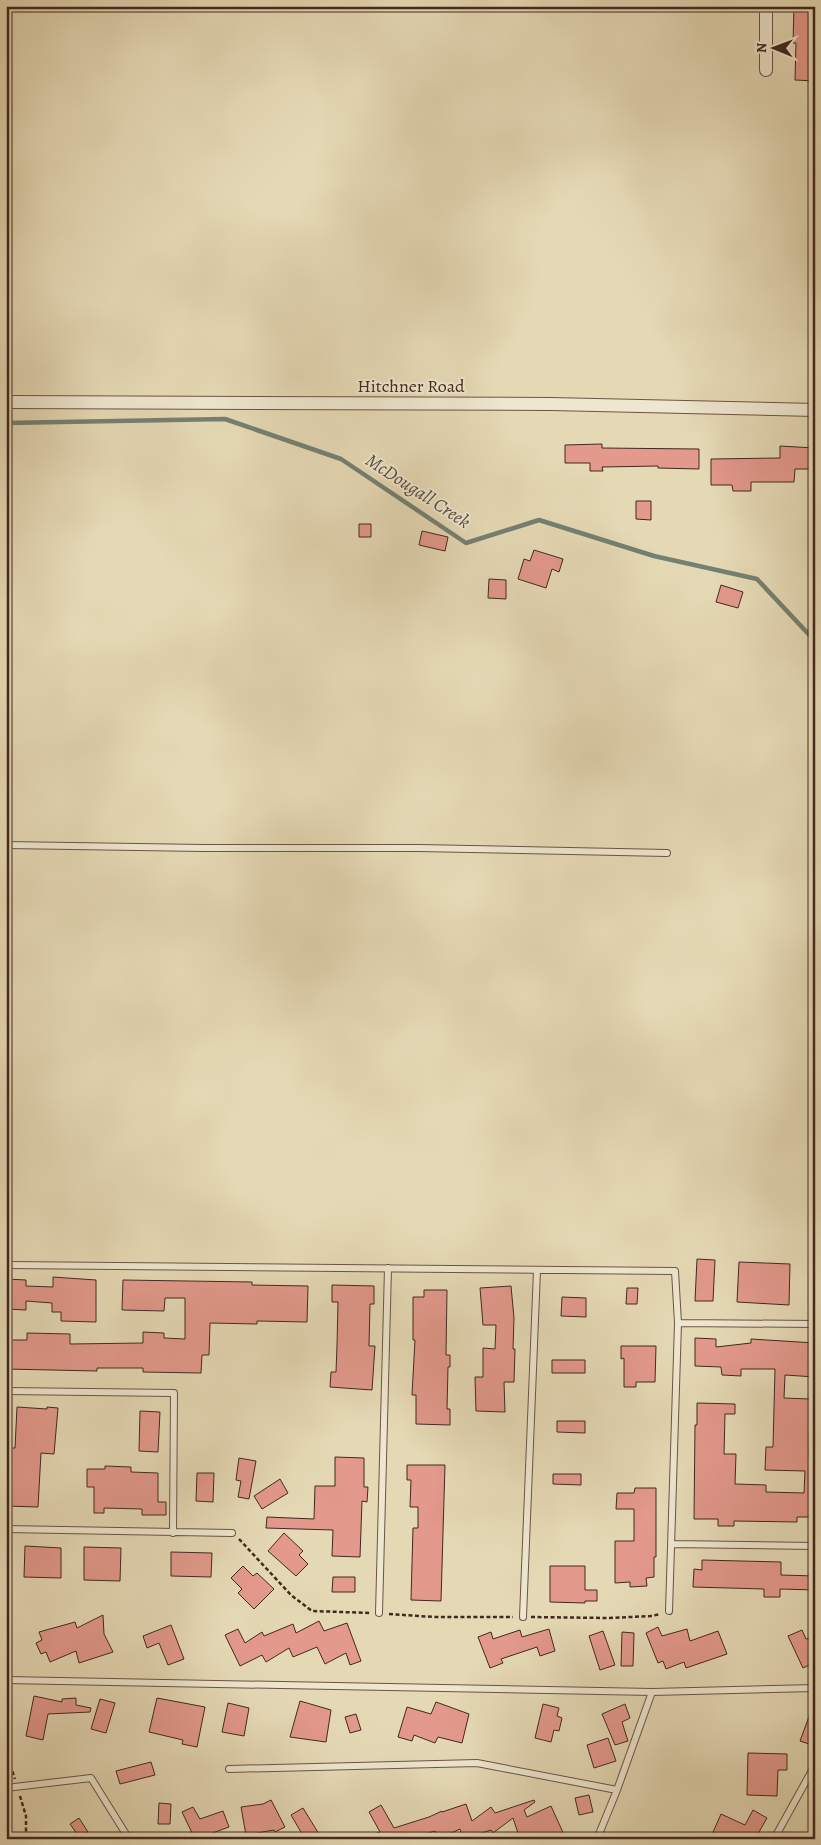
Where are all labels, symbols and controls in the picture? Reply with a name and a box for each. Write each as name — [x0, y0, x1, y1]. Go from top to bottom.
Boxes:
north arrow — [748, 22, 798, 72]
text: N — [752, 43, 771, 53]
street label: Hitchner Road — [357, 374, 465, 398]
water label: McDougall Creek — [360, 447, 476, 535]

